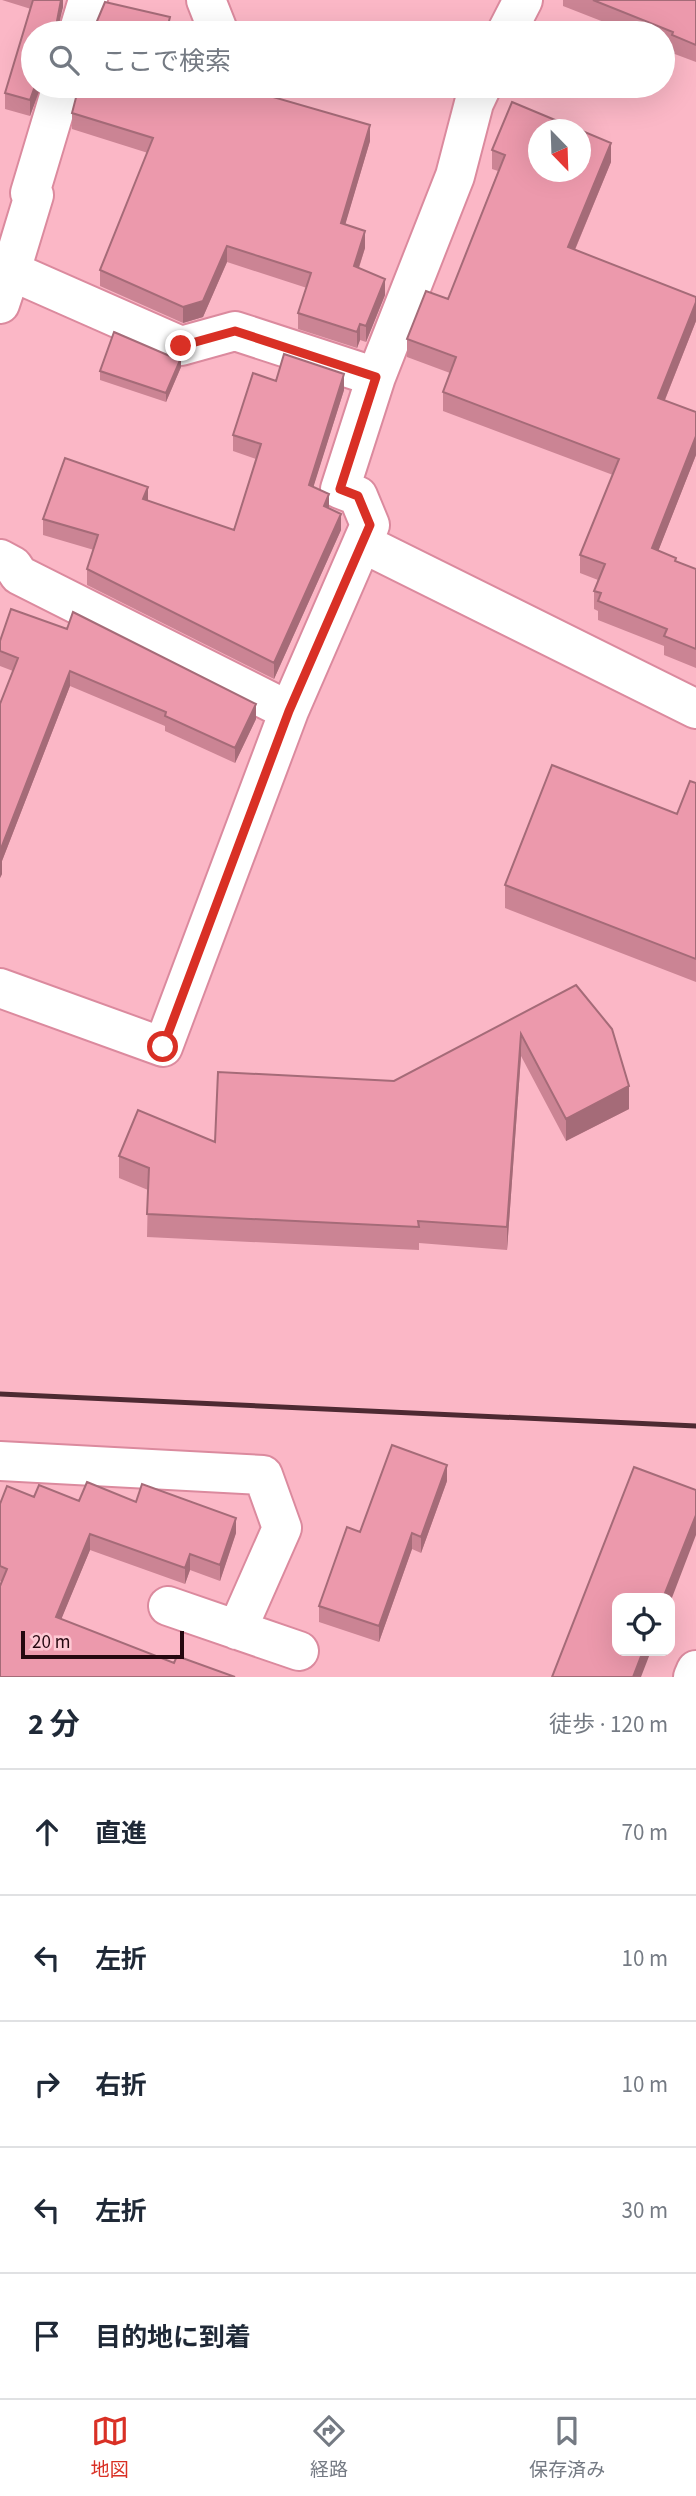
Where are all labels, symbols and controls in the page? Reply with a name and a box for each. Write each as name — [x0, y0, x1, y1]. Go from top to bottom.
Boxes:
search box — [21, 21, 675, 98]
icon: search — [45, 41, 83, 79]
text: ここで検索 — [101, 43, 231, 80]
north arrow — [528, 119, 591, 182]
route end — [165, 330, 196, 361]
route start — [147, 1031, 178, 1062]
map controls — [612, 1593, 675, 1656]
button: locate — [612, 1593, 675, 1656]
scale bar — [21, 1628, 184, 1660]
text: 20 m — [32, 1629, 70, 1656]
text: 2 分 — [28, 1703, 80, 1746]
text: 徒歩 · 120 m — [549, 1708, 668, 1741]
icon: ahead — [28, 1813, 66, 1851]
text: 直進 — [95, 1815, 147, 1852]
text: 70 m — [621, 1816, 668, 1849]
icon: left — [28, 1939, 66, 1977]
text: 左折 — [95, 1941, 147, 1978]
text: 10 m — [621, 1942, 668, 1975]
icon: right — [28, 2065, 66, 2103]
text: 右折 — [95, 2067, 147, 2104]
text: 10 m — [621, 2068, 668, 2101]
icon: left — [28, 2191, 66, 2229]
text: 左折 — [95, 2193, 147, 2230]
text: 30 m — [621, 2194, 668, 2227]
icon: arrive — [28, 2317, 66, 2355]
text: 目的地に到着 — [95, 2319, 251, 2356]
tab: 地図 — [91, 2412, 129, 2484]
tab: 経路 — [310, 2412, 348, 2484]
tab: 保存済み — [529, 2412, 605, 2484]

